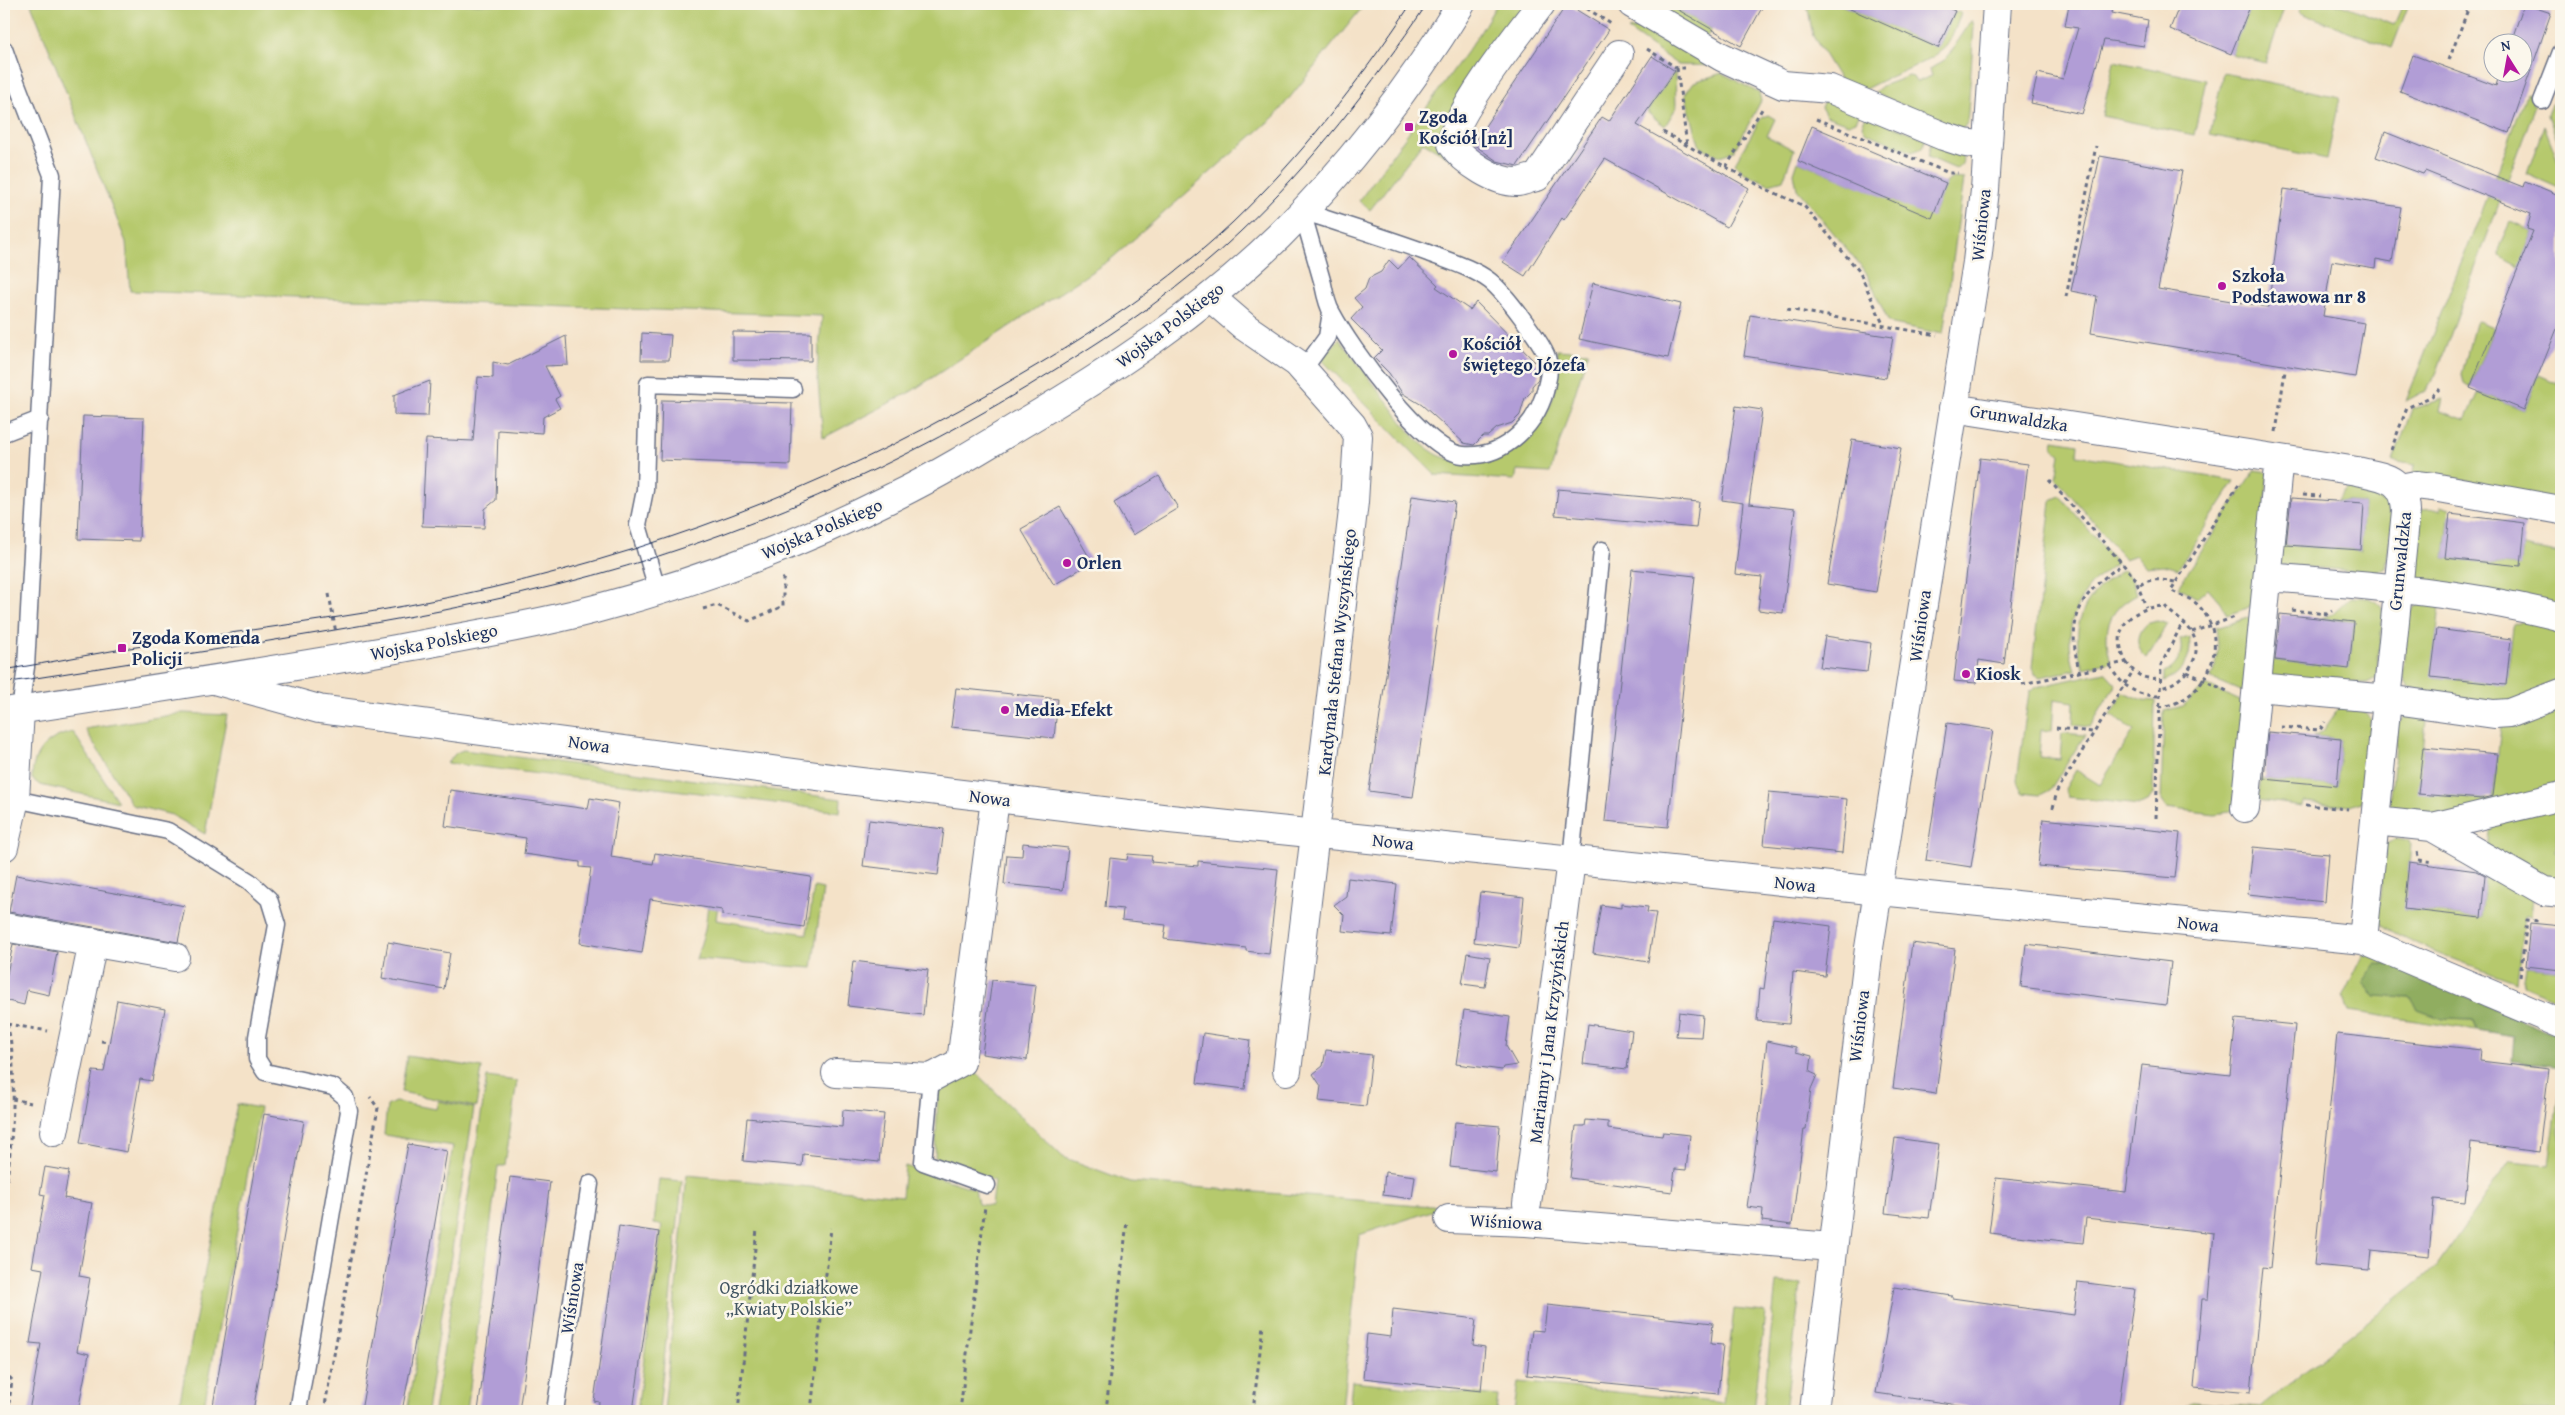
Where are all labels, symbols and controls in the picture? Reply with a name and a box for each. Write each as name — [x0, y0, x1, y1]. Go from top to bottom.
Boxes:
north arrow — [2482, 32, 2532, 82]
text: N — [2499, 34, 2513, 56]
place label: Zgoda Kościół [nż] — [1419, 103, 1513, 151]
marker: Zgoda Kościół [nż] — [1403, 121, 1415, 133]
street label: Wiśniowa — [1963, 187, 1998, 262]
place label: Szkoła Podstawowa nr 8 — [2232, 262, 2366, 310]
street label: Wojska Polskiego — [1110, 275, 1229, 374]
marker: Szkoła Podstawowa nr 8 — [2216, 280, 2228, 292]
place label: Kościół świętego Józefa — [1463, 330, 1586, 378]
marker: Kościół świętego Józefa — [1447, 348, 1459, 360]
street label: Grunwaldzka — [1968, 396, 2071, 439]
street label: Wojska Polskiego — [757, 491, 887, 566]
street label: Grunwaldzka — [2381, 510, 2418, 612]
street label: Kardynała Stefana Wyszyńskiego — [1310, 527, 1363, 777]
place label: Orlen — [1077, 549, 1122, 576]
marker: Orlen — [1061, 557, 1073, 569]
street label: Wiśniowa — [1901, 588, 1938, 664]
street label: Wojska Polskiego — [368, 616, 500, 667]
place label: Zgoda Komenda Policji — [132, 624, 261, 672]
marker: Zgoda Komenda Policji — [116, 642, 128, 654]
place label: Kiosk — [1976, 660, 2021, 687]
marker: Kiosk — [1960, 668, 1972, 680]
place label: Media-Efekt — [1015, 696, 1113, 723]
marker: Media-Efekt — [999, 704, 1011, 716]
street label: Nowa — [567, 727, 612, 760]
street label: Nowa — [968, 782, 1013, 814]
street label: Nowa — [1371, 826, 1416, 857]
street label: Nowa — [1773, 868, 1818, 899]
street label: Nowa — [2176, 908, 2221, 939]
street label: Marianny i Jana Krzyżyńskich — [1521, 919, 1576, 1145]
street label: Wiśniowa — [1841, 988, 1876, 1064]
street label: Wiśniowa — [1469, 1206, 1543, 1237]
street label: Wiśniowa — [552, 1259, 591, 1336]
park label: Ogródki działkowe „Kwiaty Polskie” — [719, 1274, 859, 1322]

